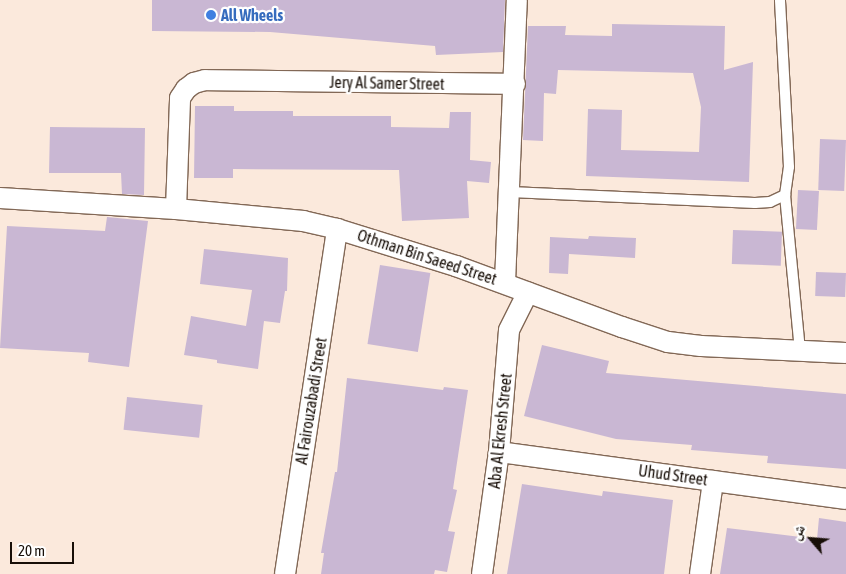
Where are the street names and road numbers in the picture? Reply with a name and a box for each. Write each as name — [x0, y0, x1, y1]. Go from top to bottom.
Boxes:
street label: Jery Al Samer Street — [329, 72, 445, 94]
street label: Othman Bin Saeed Street — [355, 225, 499, 289]
street label: Al Fairouzabadi Street — [291, 336, 331, 466]
street label: Aba Al Ekresh Street — [484, 372, 516, 490]
street label: Uhud Street — [637, 461, 709, 489]

